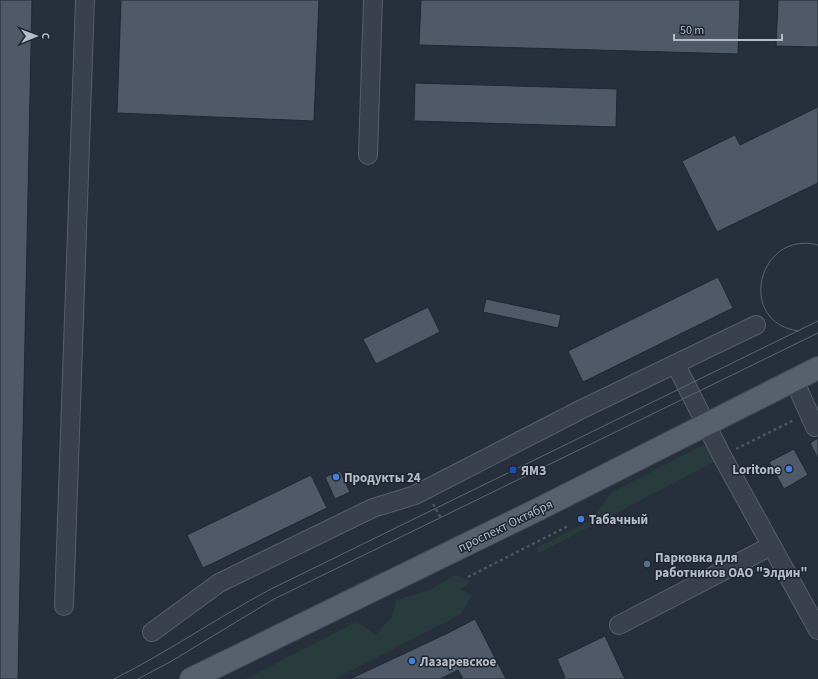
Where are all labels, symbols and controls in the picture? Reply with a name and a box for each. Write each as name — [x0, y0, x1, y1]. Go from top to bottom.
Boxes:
north arrow — [16, 16, 56, 56]
scale bar — [674, 16, 782, 42]
text: 50 m — [680, 22, 704, 39]
text: С — [38, 33, 53, 40]
place label: Loritone — [732, 461, 781, 479]
place label: ЯМЗ — [521, 462, 546, 480]
marker: Loritone — [784, 464, 794, 474]
marker: ЯМЗ — [508, 465, 518, 475]
place label: Продукты 24 — [344, 469, 421, 487]
marker: Продукты 24 — [331, 472, 341, 482]
street label: проспект Октября — [455, 495, 556, 557]
place label: Табачный — [589, 511, 648, 529]
marker: Табачный — [576, 514, 586, 524]
place label: Парковка для работников ОАО "Элдин" — [655, 549, 807, 582]
marker: Парковка для работников ОАО "Элдин" — [642, 559, 652, 569]
place label: Лазаревское — [419, 653, 497, 671]
marker: Лазаревское — [407, 656, 417, 666]

